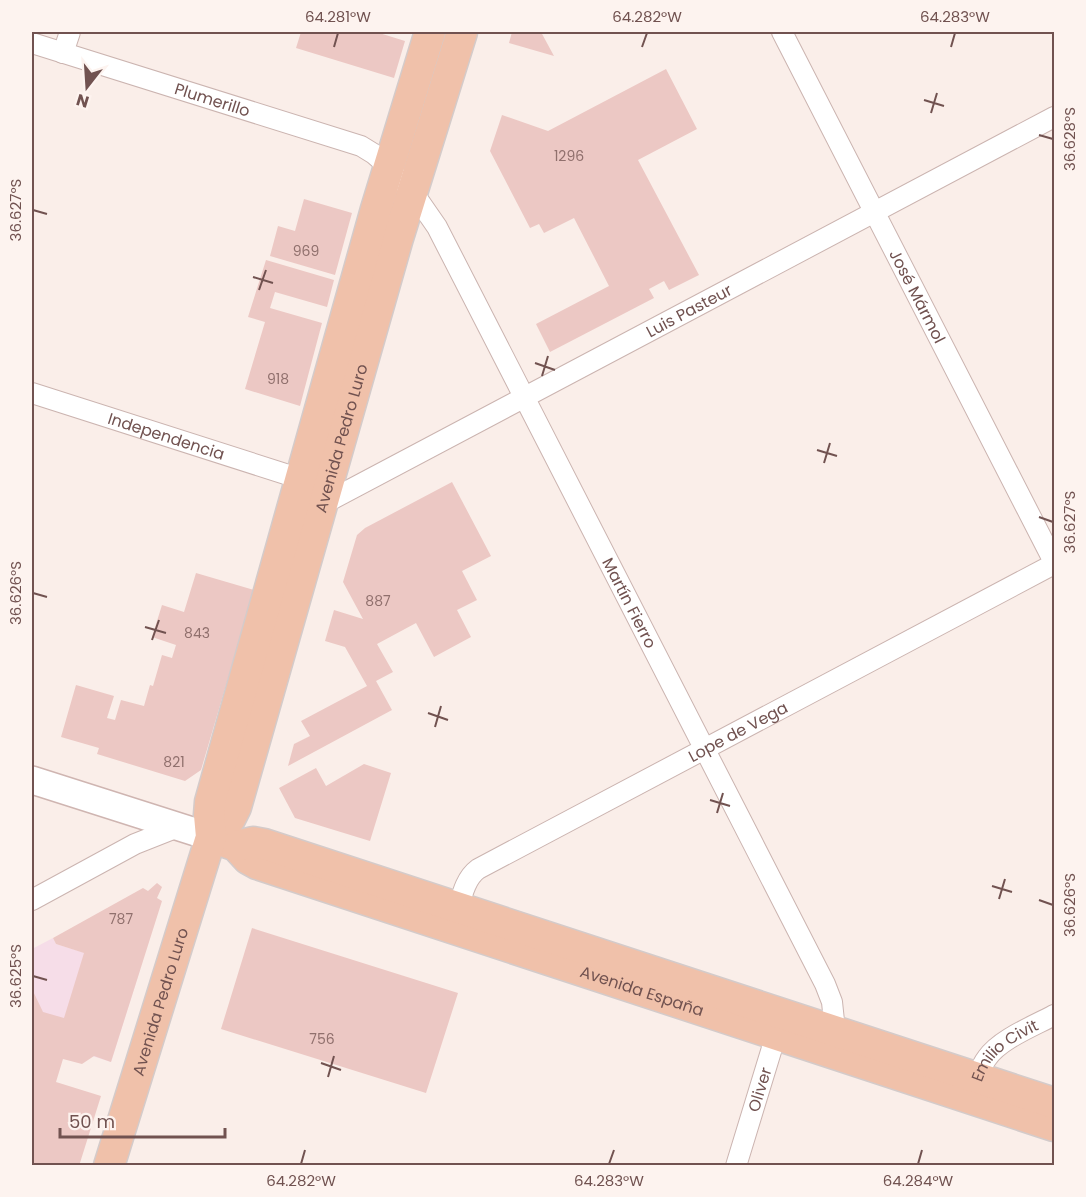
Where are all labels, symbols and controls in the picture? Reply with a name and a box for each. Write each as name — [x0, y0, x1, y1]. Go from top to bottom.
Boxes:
text: 64.281°W — [305, 6, 371, 27]
text: 64.282°W — [612, 6, 682, 27]
text: 64.283°W — [920, 6, 990, 27]
north arrow — [57, 57, 117, 117]
street label: Plumerillo — [172, 77, 253, 123]
text: N — [74, 88, 92, 114]
text: 36.628°S — [1059, 107, 1080, 171]
house number: 1296 — [554, 146, 584, 166]
text: 36.627°S — [5, 179, 26, 241]
house number: 969 — [293, 241, 319, 261]
street label: José Mármol — [884, 246, 951, 347]
street label: Luis Pasteur — [642, 279, 736, 343]
street label: Avenida Pedro Luro — [309, 361, 374, 515]
house number: 918 — [267, 369, 289, 389]
street label: Independencia — [105, 407, 227, 466]
text: 36.627°S — [1059, 491, 1080, 553]
street label: Martín Fierro — [596, 554, 662, 652]
text: 36.626°S — [5, 561, 26, 625]
house number: 887 — [365, 591, 391, 611]
house number: 843 — [184, 623, 210, 643]
street label: Lope de Vega — [684, 696, 792, 768]
house number: 821 — [163, 752, 185, 772]
text: 36.626°S — [1059, 873, 1080, 937]
house number: 787 — [109, 909, 133, 929]
street label: Avenida Pedro Luro — [127, 925, 194, 1079]
text: 36.625°S — [5, 944, 26, 1008]
street label: Avenida España — [577, 960, 707, 1022]
street label: Emilio Civit — [965, 1014, 1042, 1085]
house number: 756 — [309, 1029, 335, 1049]
street label: Oliver — [742, 1065, 777, 1115]
scale bar — [60, 1101, 225, 1139]
text: 50 m — [69, 1109, 115, 1134]
text: 64.282°W — [266, 1170, 336, 1191]
text: 64.283°W — [574, 1170, 644, 1191]
text: 64.284°W — [883, 1170, 954, 1191]

